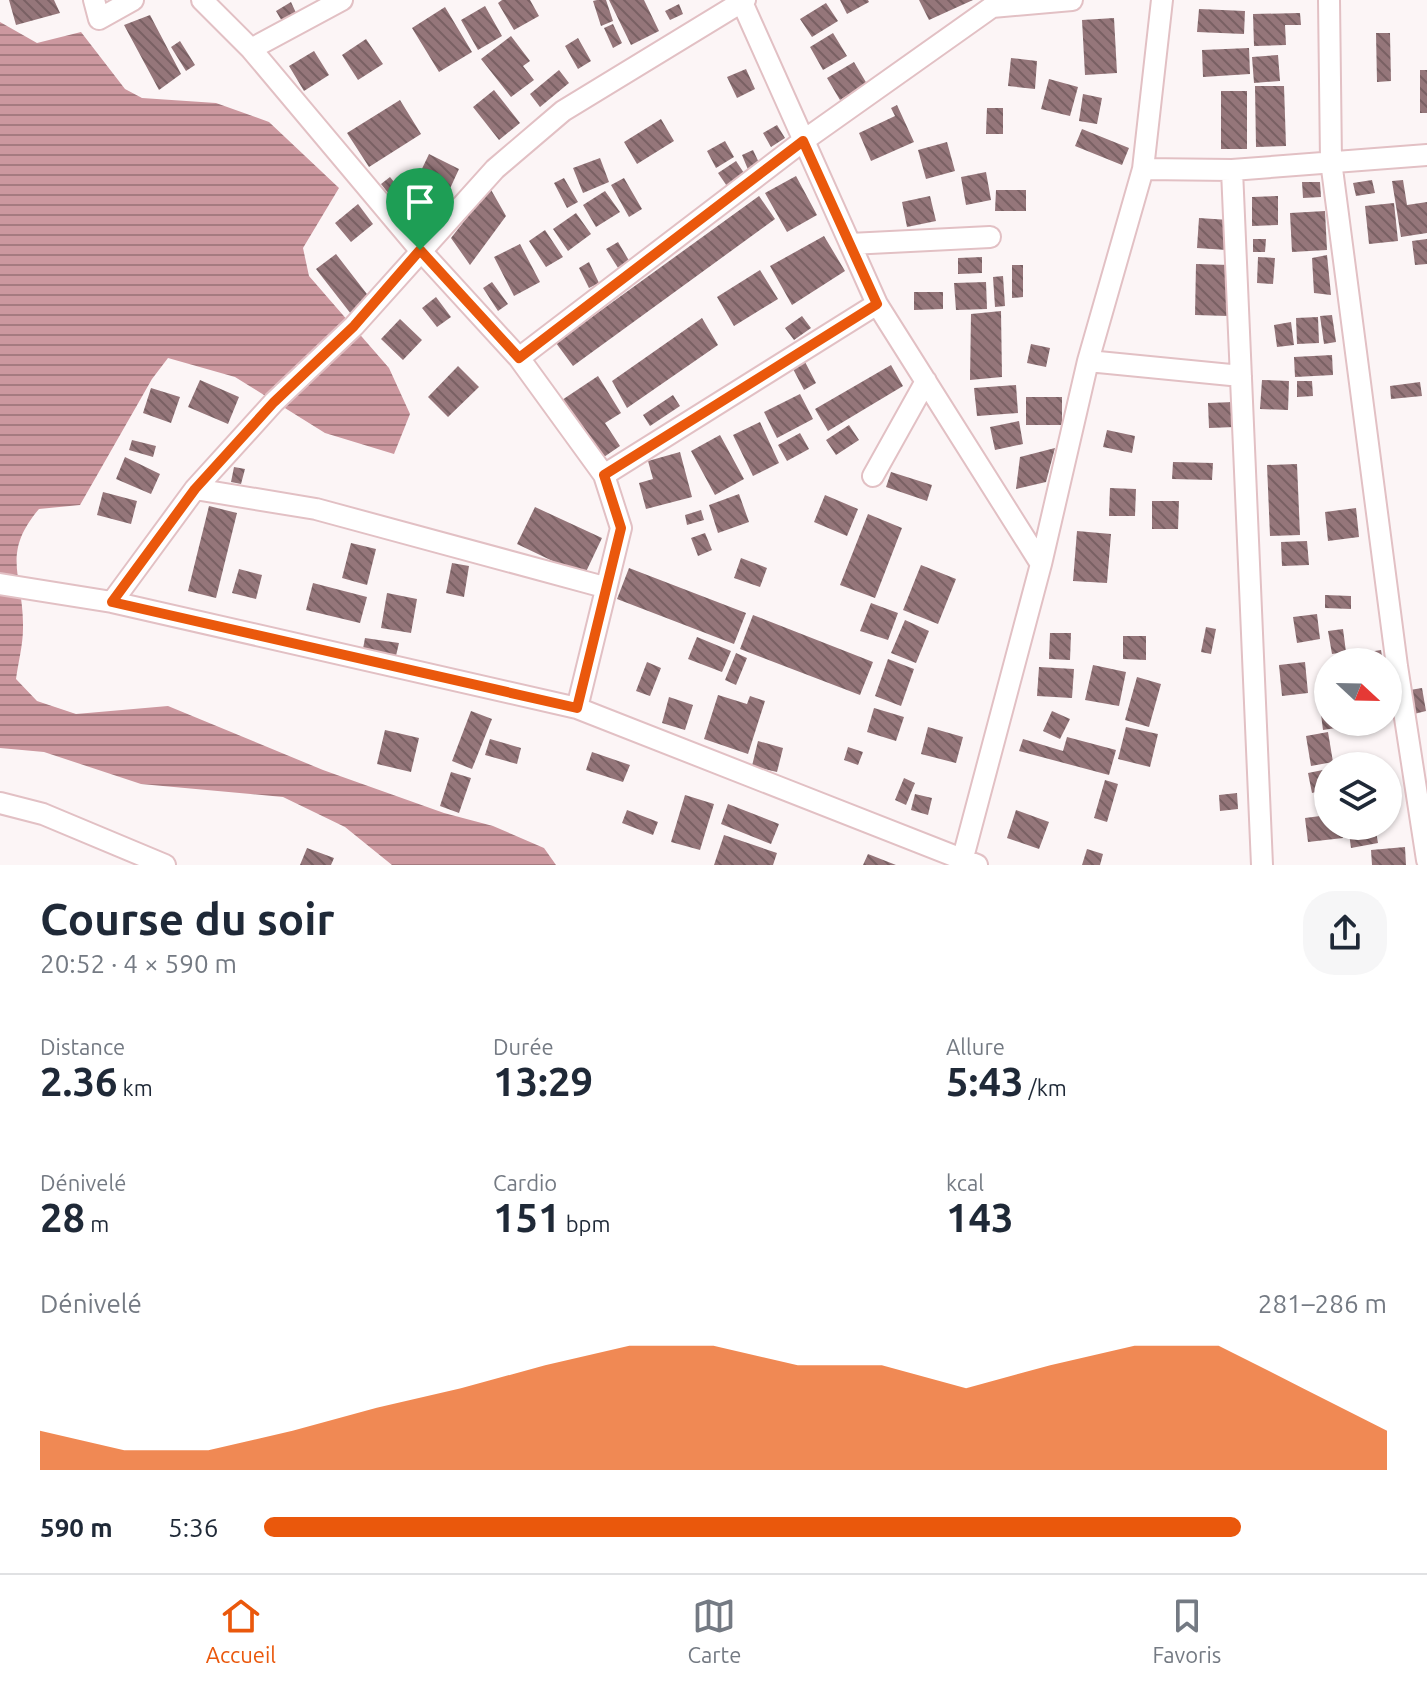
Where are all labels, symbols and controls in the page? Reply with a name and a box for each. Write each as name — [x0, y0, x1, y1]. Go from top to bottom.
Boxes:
pin — [386, 168, 454, 250]
icon: arrive — [398, 180, 442, 224]
north arrow — [1314, 648, 1402, 736]
map controls — [1314, 648, 1402, 840]
button: layers — [1314, 752, 1402, 840]
button: share — [1303, 891, 1387, 975]
text: Course du soir — [40, 894, 335, 943]
text: 20:52 · 4 × 590 m — [40, 949, 237, 978]
text: Distance — [40, 1034, 125, 1059]
text: Durée — [493, 1034, 554, 1059]
text: Allure — [946, 1034, 1005, 1059]
text: 2.36 — [40, 1059, 118, 1104]
text: 13:29 — [493, 1059, 593, 1104]
text: 5:43 — [946, 1059, 1024, 1104]
text: km — [118, 1075, 153, 1100]
text: /km — [1024, 1075, 1067, 1100]
text: Dénivelé — [40, 1170, 126, 1195]
text: Cardio — [493, 1170, 557, 1195]
text: kcal — [946, 1170, 984, 1195]
text: 28 — [40, 1195, 85, 1240]
text: 151 — [493, 1195, 561, 1240]
text: 143 — [946, 1195, 1014, 1240]
text: m — [85, 1211, 109, 1236]
text: bpm — [561, 1211, 610, 1236]
text: Dénivelé — [40, 1289, 142, 1318]
text: 281–286 m — [1258, 1289, 1387, 1318]
text: 590 m — [40, 1513, 113, 1542]
text: 5:36 — [168, 1513, 218, 1542]
tab: Accueil — [206, 1594, 276, 1667]
tab: Carte — [687, 1594, 741, 1667]
tab: Favoris — [1153, 1594, 1221, 1667]

